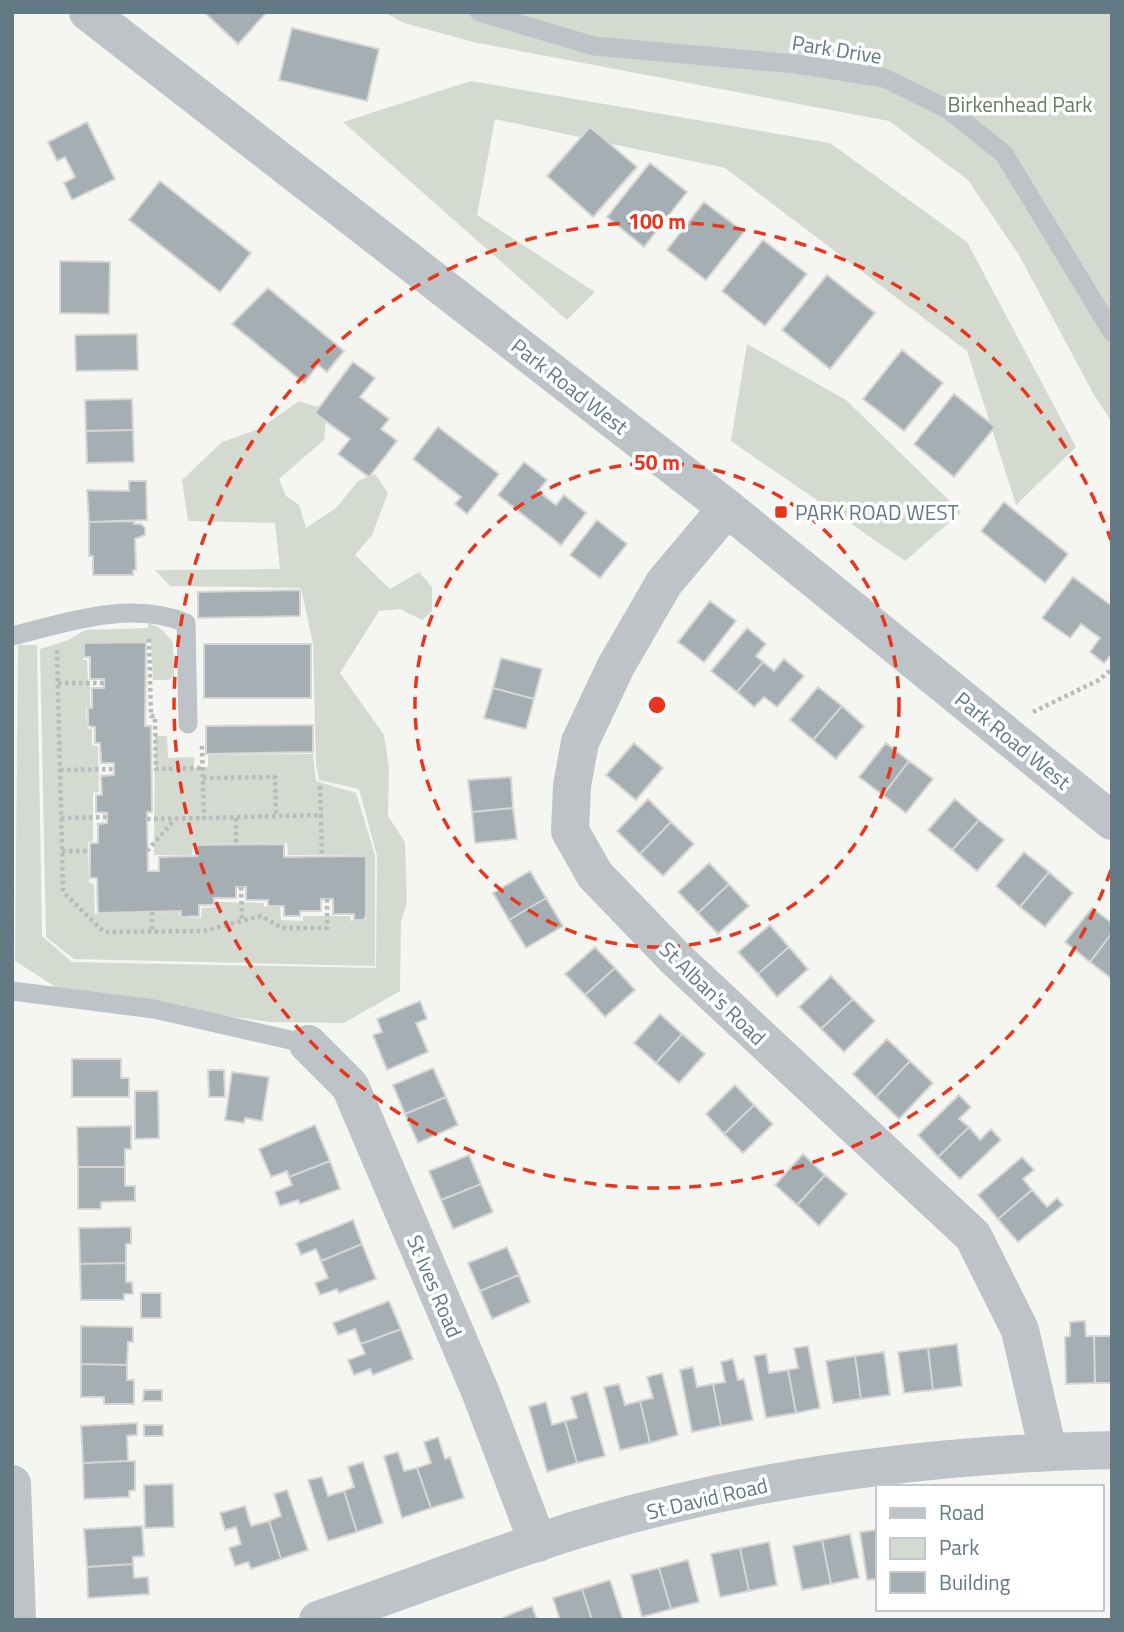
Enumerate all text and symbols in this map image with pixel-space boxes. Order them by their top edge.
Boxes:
street label: Park Drive [790,26,884,72]
park label: Birkenhead Park [948,88,1092,120]
text: 100 m [628,205,686,237]
street label: Park Road West [505,330,636,442]
text: 50 m [634,446,680,478]
place label: PARK ROAD WEST [795,496,959,528]
marker: PARK ROAD WEST [773,504,789,520]
street label: Park Road West [948,683,1078,797]
centre of rings [645,693,669,717]
street label: St Alban's Road [653,934,773,1052]
street label: St Ives Road [399,1230,471,1342]
street label: St David Road [643,1469,771,1527]
legend [876,1485,1103,1611]
text: Road [939,1496,984,1528]
text: Park [939,1531,979,1563]
text: Building [939,1566,1011,1598]

